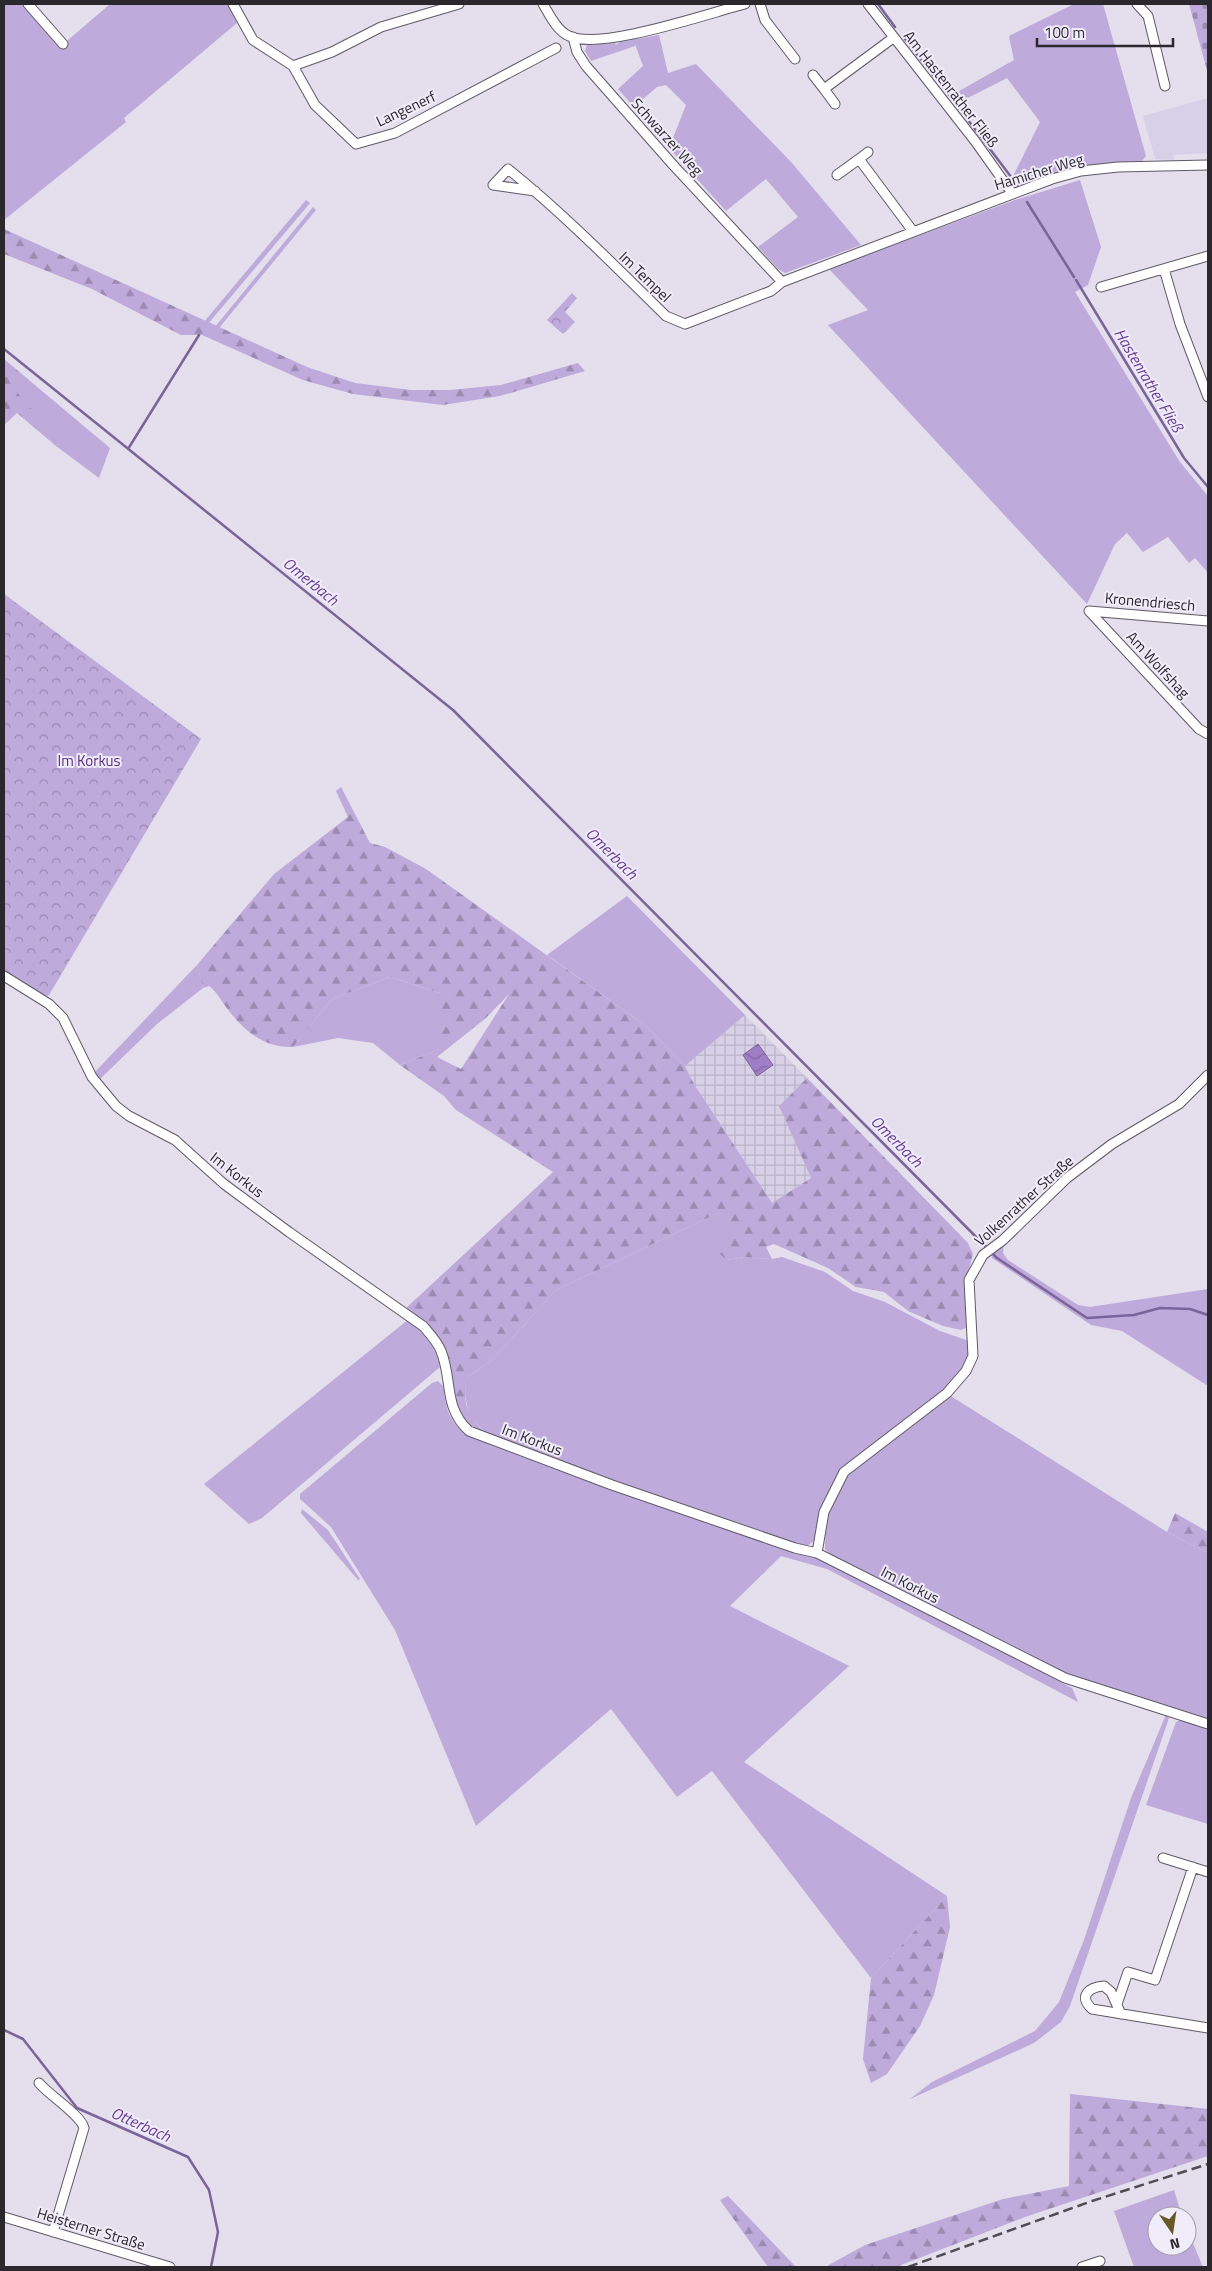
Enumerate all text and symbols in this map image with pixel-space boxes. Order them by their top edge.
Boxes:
scale bar [1037,15,1173,47]
text: 100 m [1044,21,1085,44]
street label: Am Hastenrather Fließ [898,25,1005,152]
street label: Langenerf [372,85,440,132]
street label: Schwarzer Weg [626,93,709,181]
street label: Hamicher Weg [991,147,1087,196]
street label: Im Tempel [614,246,677,308]
water label: Hastenrather Fließ [1108,323,1190,438]
water label: Omerbach [278,551,345,612]
street label: Kronendriesch [1104,586,1196,617]
street label: Am Wolfshag [1121,626,1196,704]
park label: Im Korkus [57,749,121,772]
water label: Omerbach [580,821,644,885]
water label: Omerbach [865,1109,929,1173]
street label: Im Korkus [205,1146,269,1203]
street label: Volkenrather Straße [969,1150,1078,1251]
street label: Im Korkus [499,1417,566,1462]
street label: Im Korkus [877,1560,944,1609]
water label: Otterbach [107,2100,176,2148]
street label: Heisterner Straße [34,2201,148,2256]
north arrow [1147,2206,1197,2256]
text: N [1168,2233,1182,2255]

